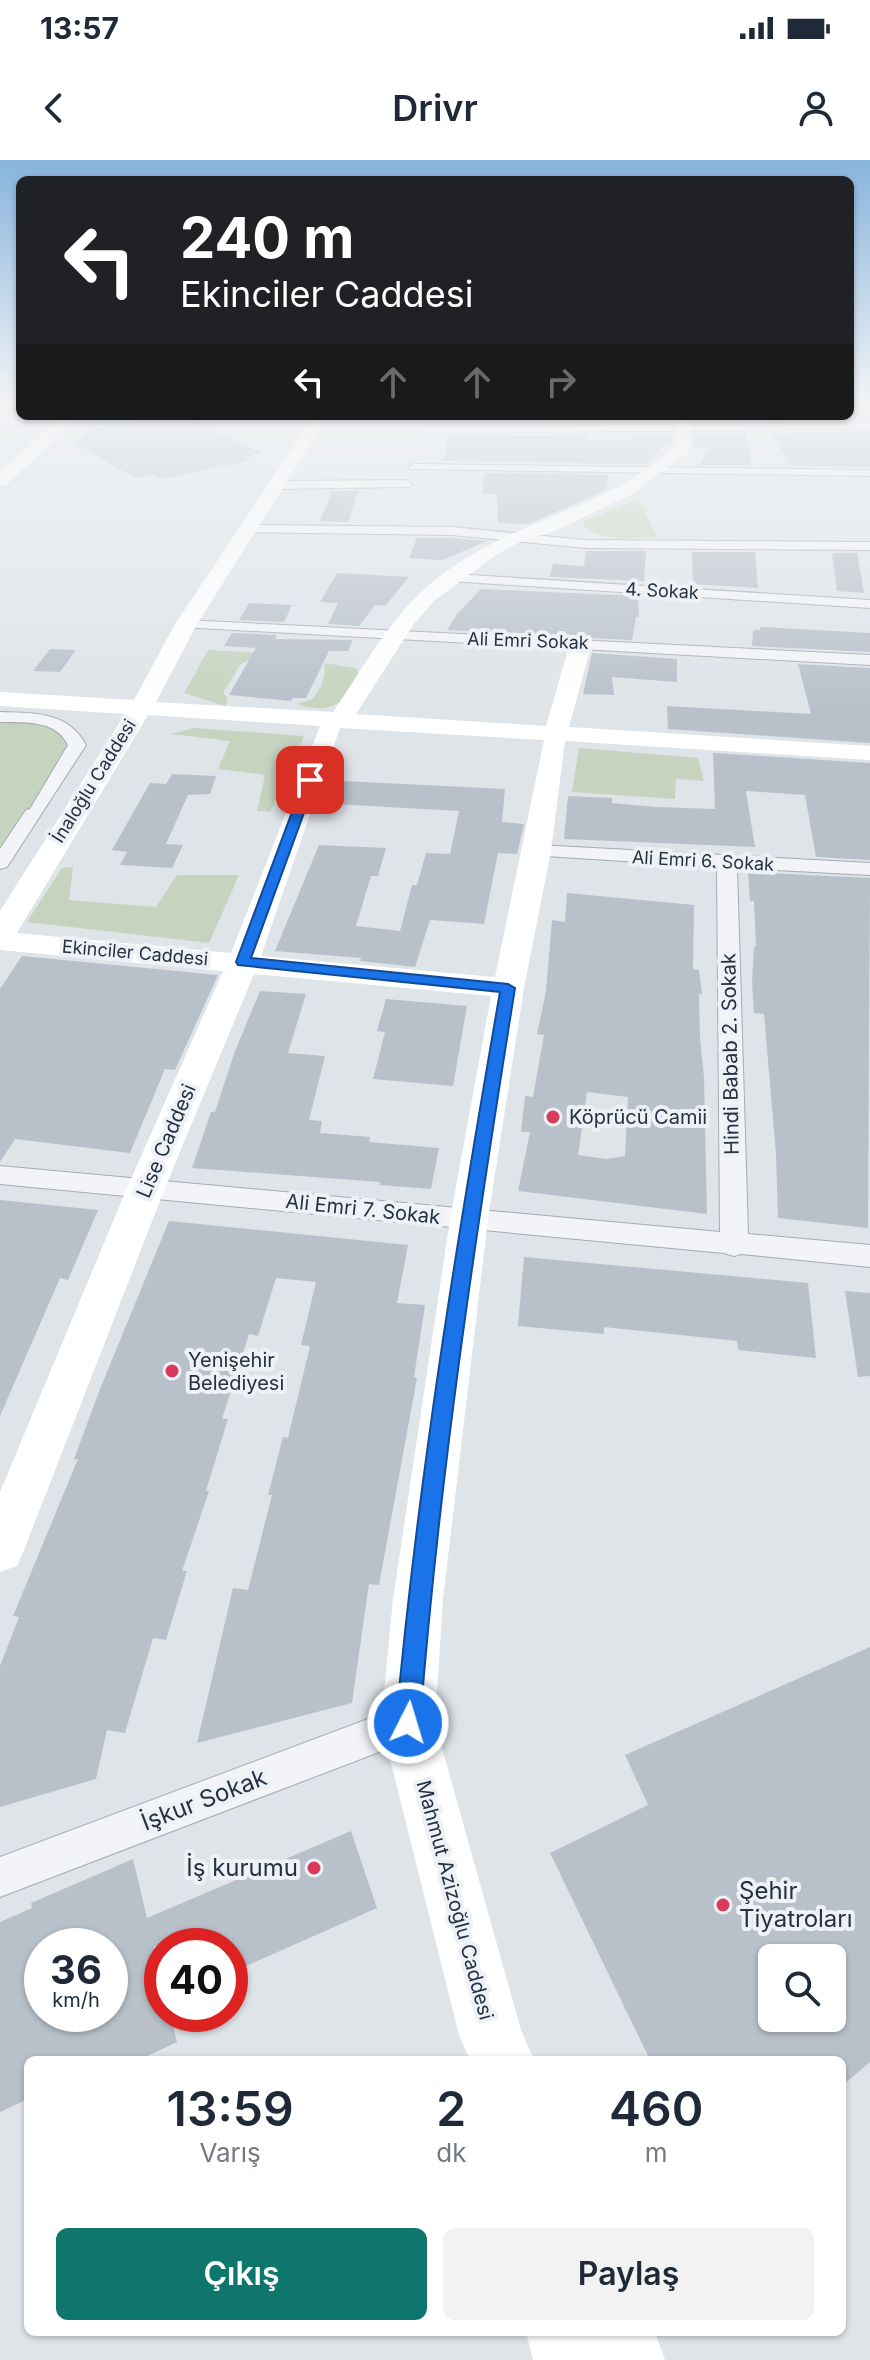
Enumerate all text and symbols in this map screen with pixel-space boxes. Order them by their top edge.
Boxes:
text: 13:57 [40,10,119,46]
icon: back [32,86,76,130]
text: Drivr [392,86,478,130]
icon: person [794,86,838,130]
text: 240 m [180,204,354,272]
icon: left [48,208,152,312]
text: Ekinciler Caddesi [180,272,473,316]
icon: left [287,360,331,404]
icon: ahead [371,360,415,404]
icon: ahead [455,360,499,404]
icon: right [539,360,583,404]
street label: 4. Sokak [625,578,699,603]
street label: Ali Emri Sokak [467,628,589,653]
street label: İnaloğlu Caddesi [46,715,140,846]
pin [276,746,344,814]
icon: arrive [288,758,332,802]
street label: Ali Emri 6. Sokak [631,846,775,875]
street label: Ekinciler Caddesi [61,936,209,969]
street label: Hindi Babab 2. Sokak [716,953,744,1155]
street label: Lise Caddesi [131,1080,201,1202]
place label: Köprücü Camii [569,1105,707,1129]
marker: Köprücü Camii [544,1108,562,1126]
street label: Ali Emri 7. Sokak [285,1189,441,1229]
place label: Yenişehir Belediyesi [188,1348,284,1395]
marker: Yenişehir Belediyesi [163,1362,181,1380]
position arrow [366,1681,450,1765]
street label: İşkur Sokak [137,1762,271,1837]
street label: Mahmut Azizoğlu Caddesi [411,1778,499,2022]
place label: İş kurumu [186,1853,298,1882]
marker: İş kurumu [305,1859,323,1877]
place label: Şehir Tiyatroları [739,1876,853,1933]
marker: Şehir Tiyatroları [714,1896,732,1914]
speed limit sign: 40 [144,1928,248,2032]
map controls [758,1944,846,2032]
button: search [758,1944,846,2032]
text: 36 [50,1945,102,1994]
text: km/h [52,1988,100,2012]
text: 13:59 [167,2079,294,2138]
text: 2 [436,2079,466,2138]
text: 460 [609,2079,703,2138]
text: Varış [199,2137,261,2168]
text: dk [436,2137,466,2168]
text: m [645,2137,668,2168]
button: Çıkış [56,2228,427,2320]
button: Paylaş [443,2228,814,2320]

